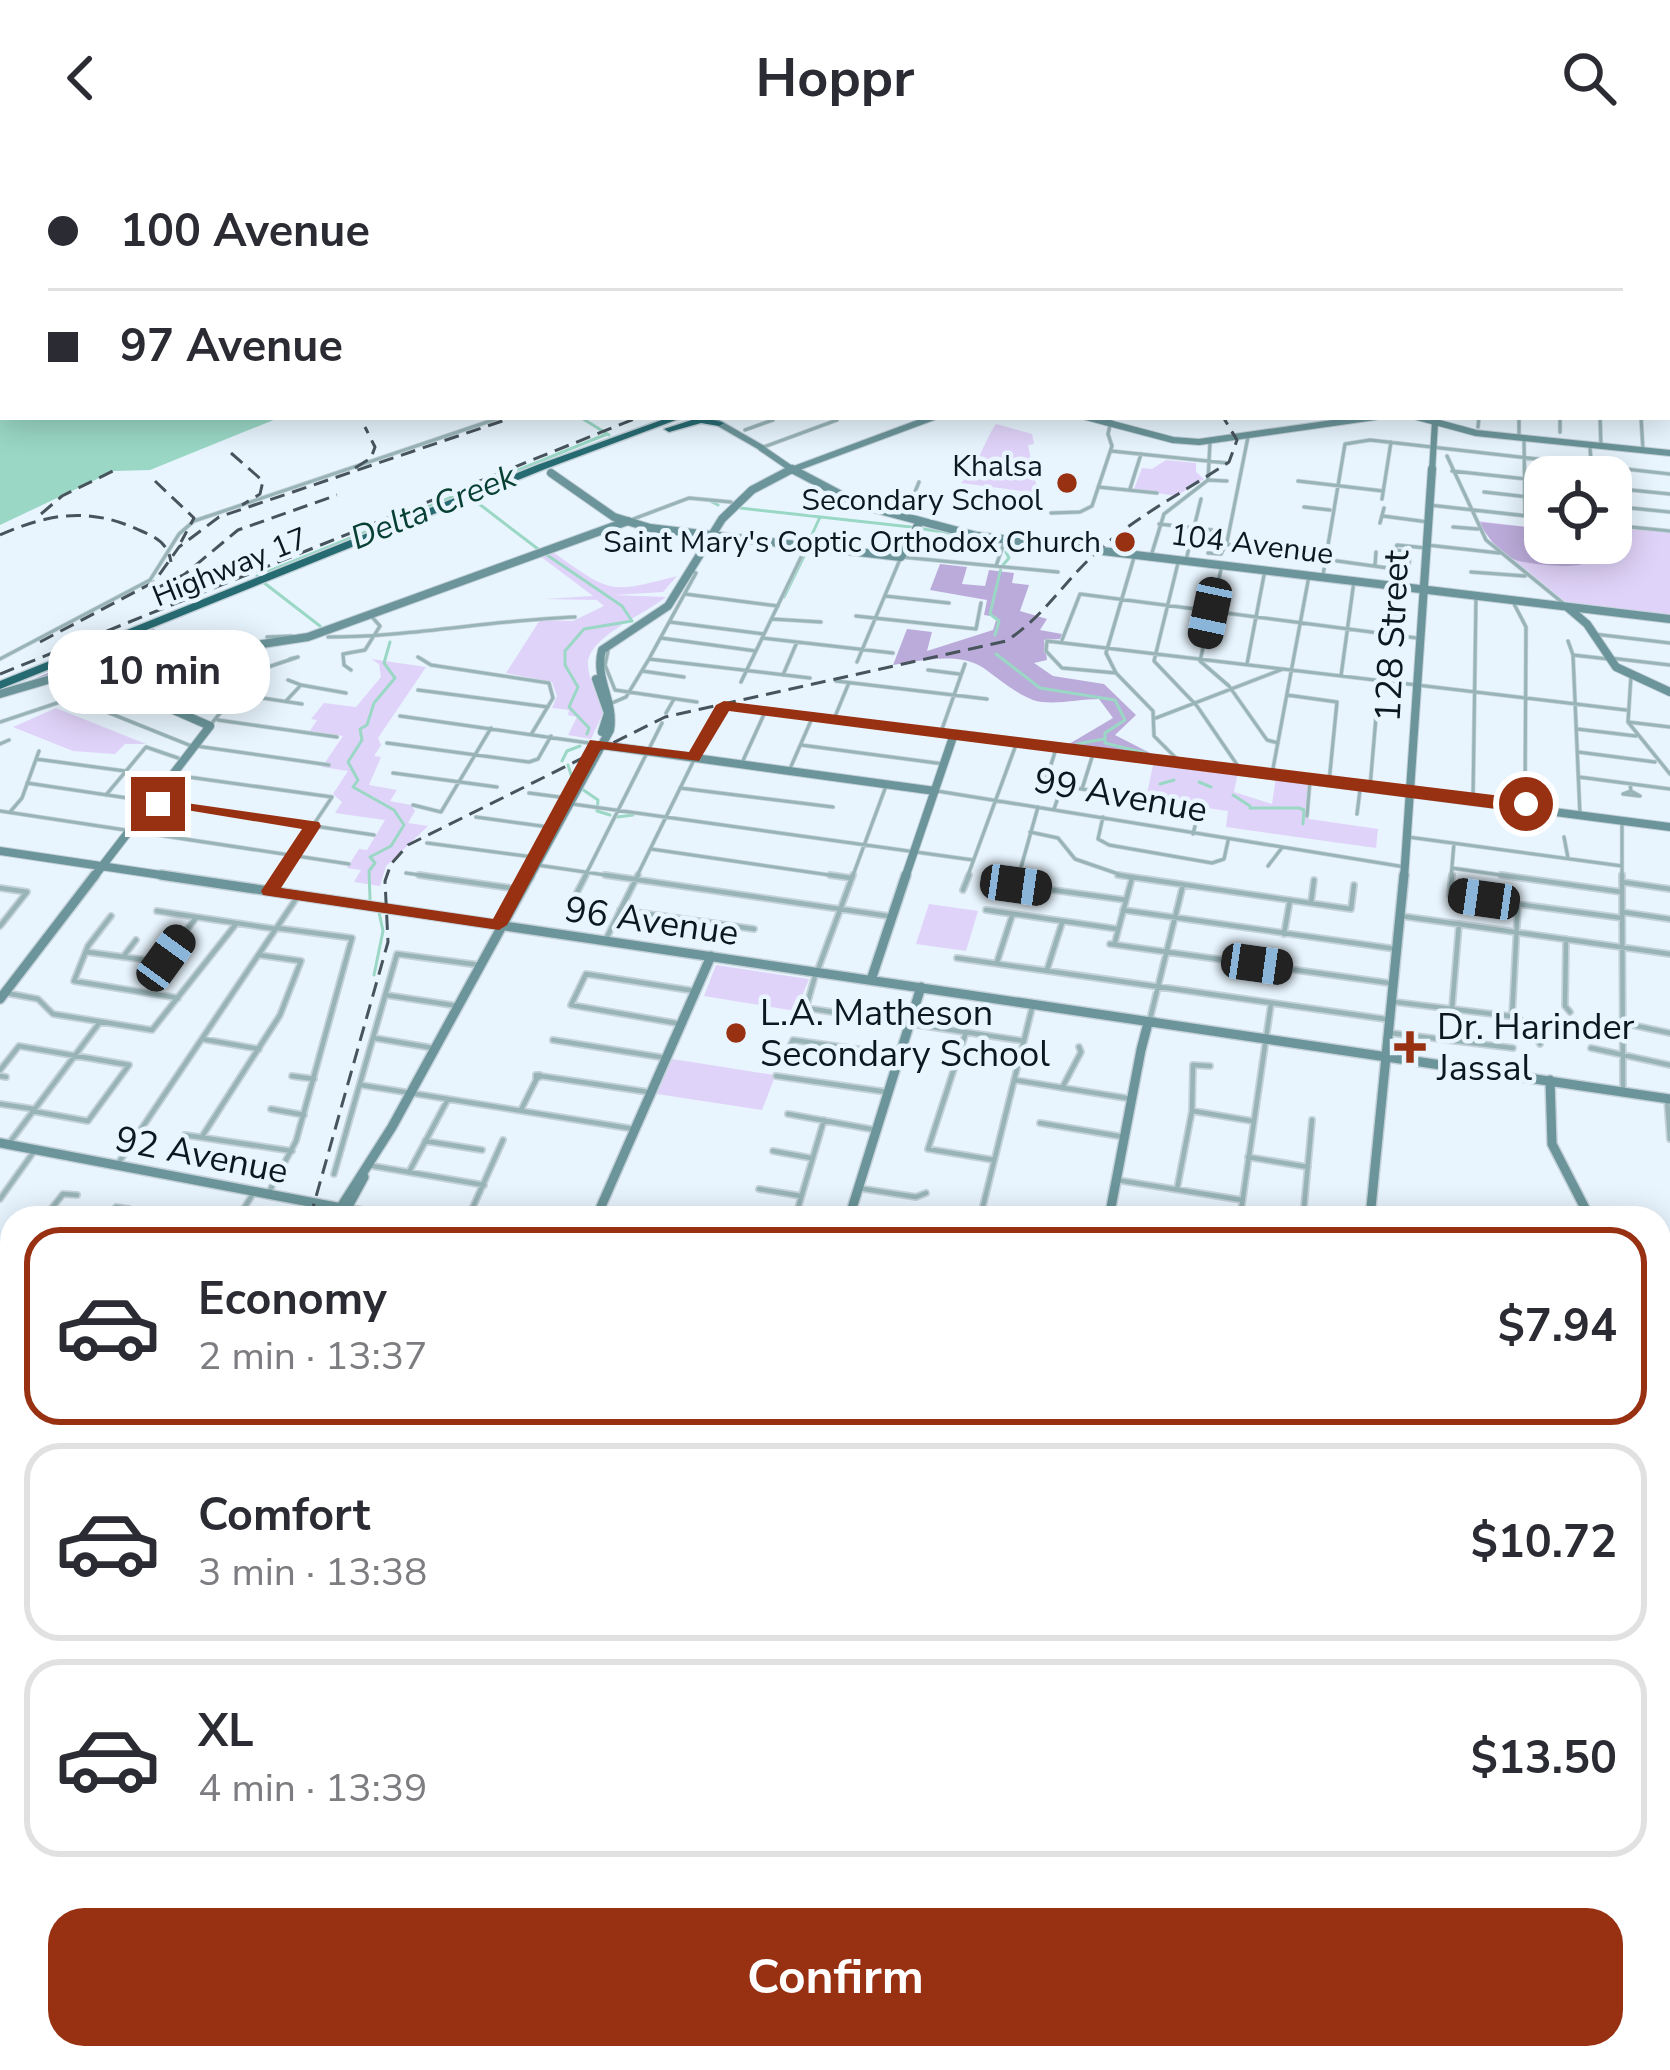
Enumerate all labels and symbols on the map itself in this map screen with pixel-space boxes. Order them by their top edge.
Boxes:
place label: Khalsa Secondary School [802,446,1043,521]
water label: Delta Creek [344,453,524,561]
marker: Khalsa Secondary School [1054,470,1080,496]
street label: 104 Avenue [1168,514,1336,575]
street label: Highway 17 [146,518,314,617]
place label: Saint Mary's Coptic Orthodox Church [603,522,1101,563]
marker: Saint Mary's Coptic Orthodox Church [1112,529,1138,555]
street label: 128 Street [1364,548,1421,723]
car [1185,574,1235,652]
callout: 10 min [47,630,269,714]
street label: 99 Avenue [1030,756,1211,835]
route end [131,777,185,831]
route start [1499,777,1553,831]
car [978,862,1054,908]
car [1446,876,1522,922]
street label: 96 Avenue [562,885,742,958]
car [130,918,202,998]
car [1219,941,1295,987]
place label: L.A. Matheson Secondary School [760,989,1050,1079]
place label: Dr. Harinder Jassal [1436,1003,1635,1093]
marker: L.A. Matheson Secondary School [723,1020,749,1046]
marker: Dr. Harinder Jassal [1394,1031,1426,1063]
street label: 92 Avenue [111,1115,292,1196]

